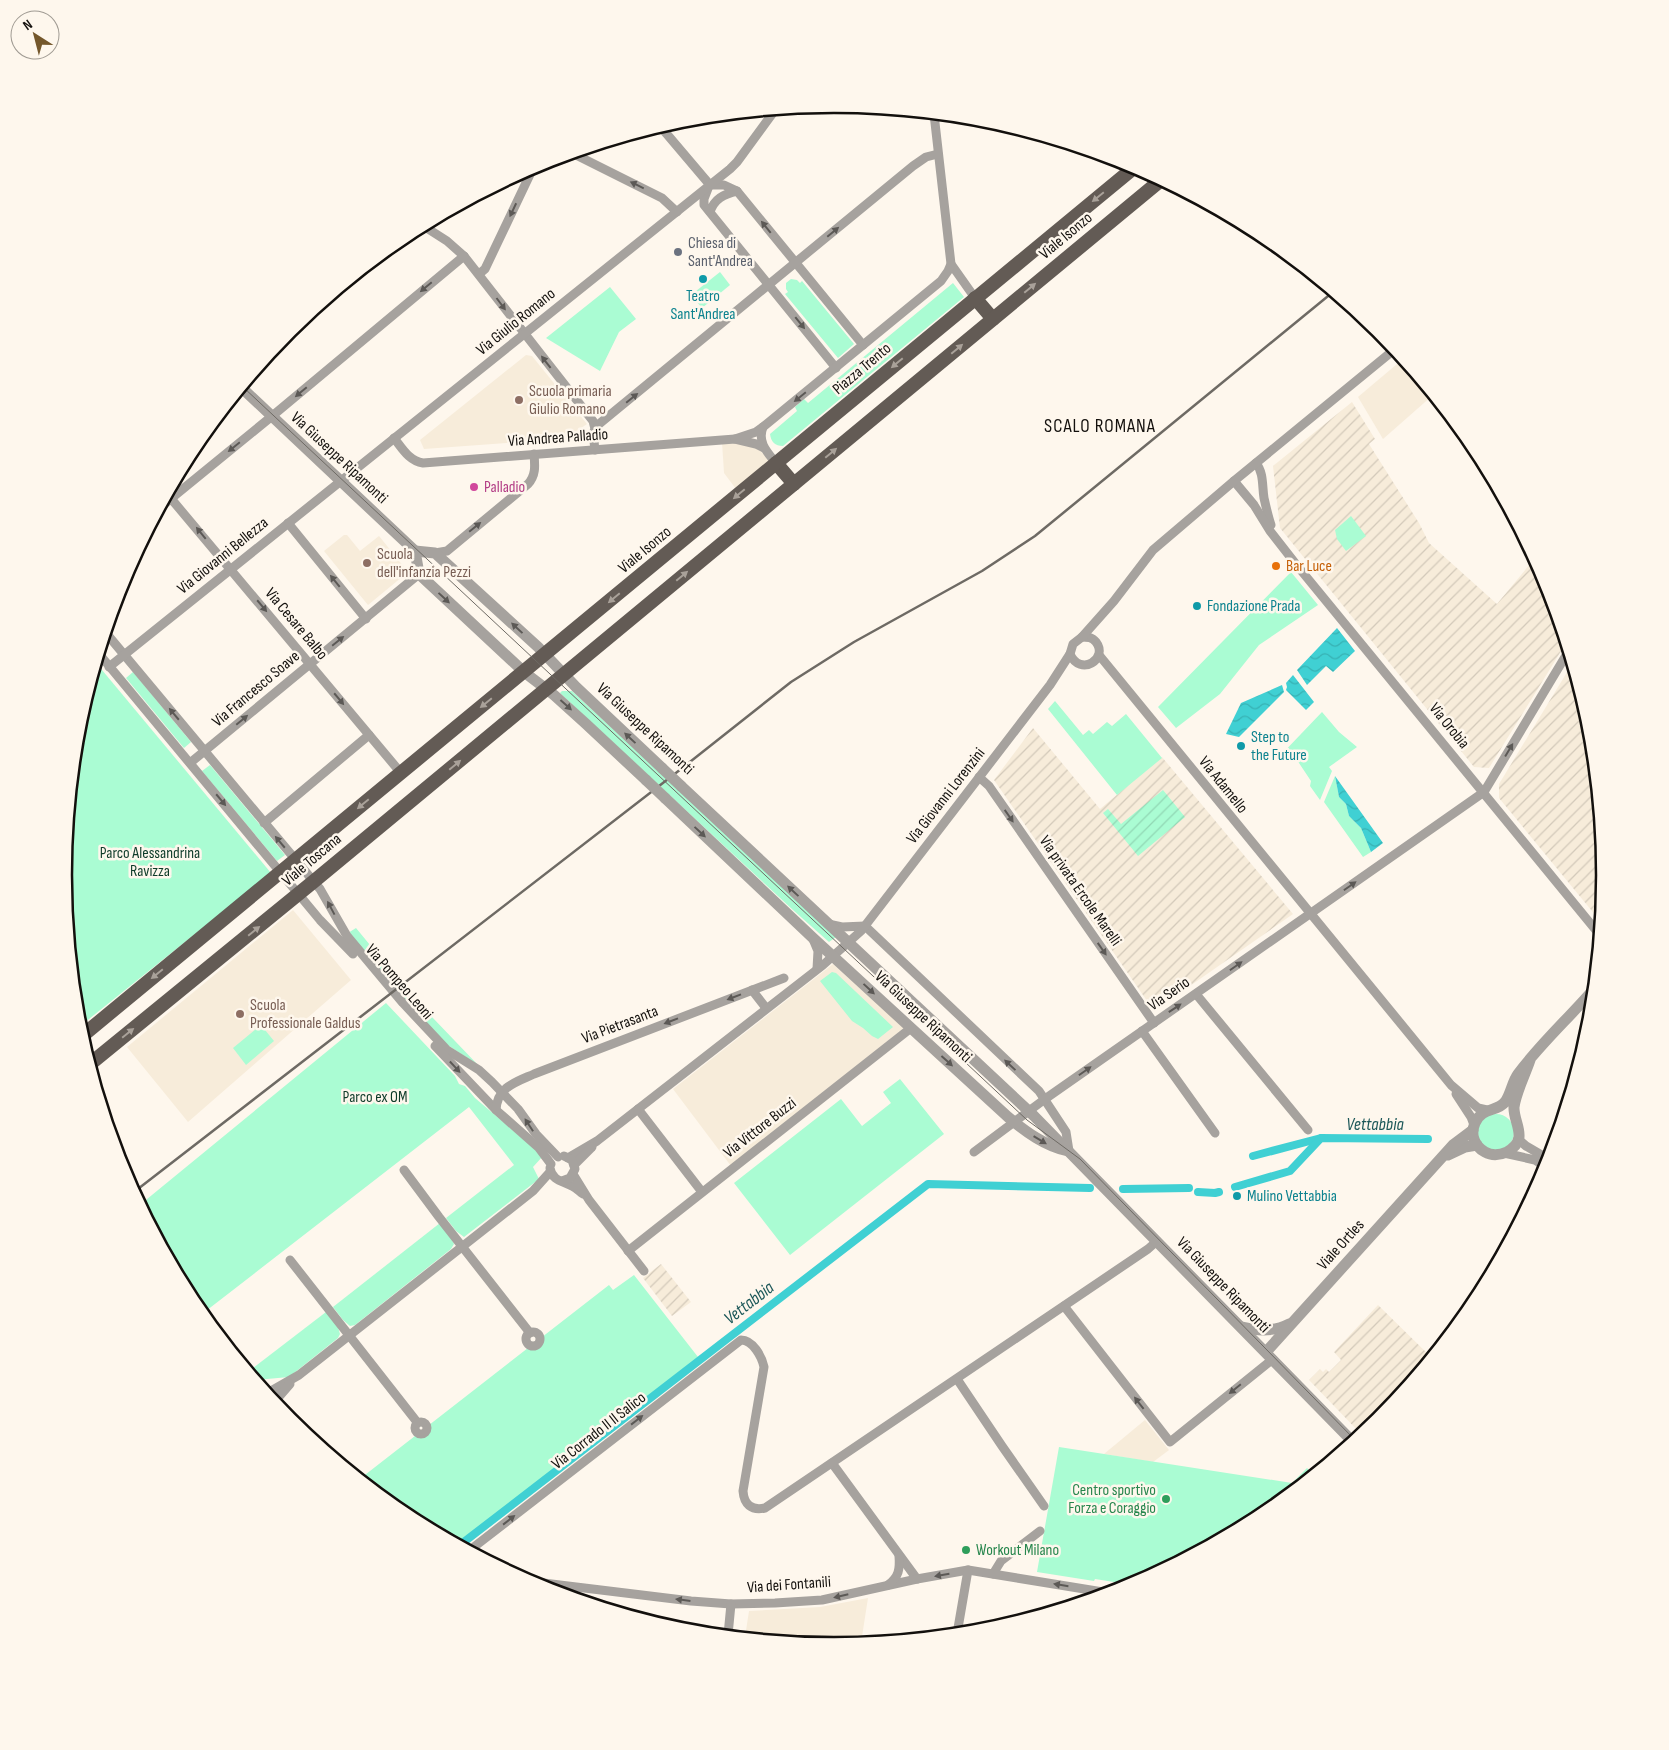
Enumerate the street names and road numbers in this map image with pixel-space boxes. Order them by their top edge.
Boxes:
street label: Viale Isonzo [1036,208,1096,264]
street label: Via Giulio Romano [473,284,559,360]
street label: Piazza Trento [829,339,895,399]
street label: Via Giuseppe Ripamonti [287,408,392,508]
street label: Via Andrea Palladio [507,425,609,451]
street label: Via Giovanni Bellezza [174,514,272,598]
street label: Viale Isonzo [615,522,675,578]
street label: Via Cesare Balbo [261,584,331,664]
street label: Via Francesco Soave [208,647,304,731]
street label: Via Giuseppe Ripamonti [593,679,698,779]
street label: Via Orobia [1425,699,1473,753]
street label: Via Giovanni Lorenzini [903,744,989,848]
street label: Via Adamello [1194,753,1252,817]
street label: Viale Toscana [279,830,345,890]
street label: Via privata Ercole Marelli [1035,832,1125,950]
street label: Via Pompeo Leoni [361,941,437,1023]
street label: Via Giuseppe Ripamonti [871,967,976,1067]
street label: Via Serio [1145,973,1193,1015]
street label: Via Pietrasanta [579,1002,661,1048]
street label: Via Vittore Buzzi [720,1094,800,1162]
street label: Viale Ortles [1314,1216,1369,1274]
street label: Via Giuseppe Ripamonti [1172,1233,1274,1337]
street label: Via Corrado II Il Salico [548,1388,650,1474]
street label: Via dei Fontanili [746,1573,832,1597]

